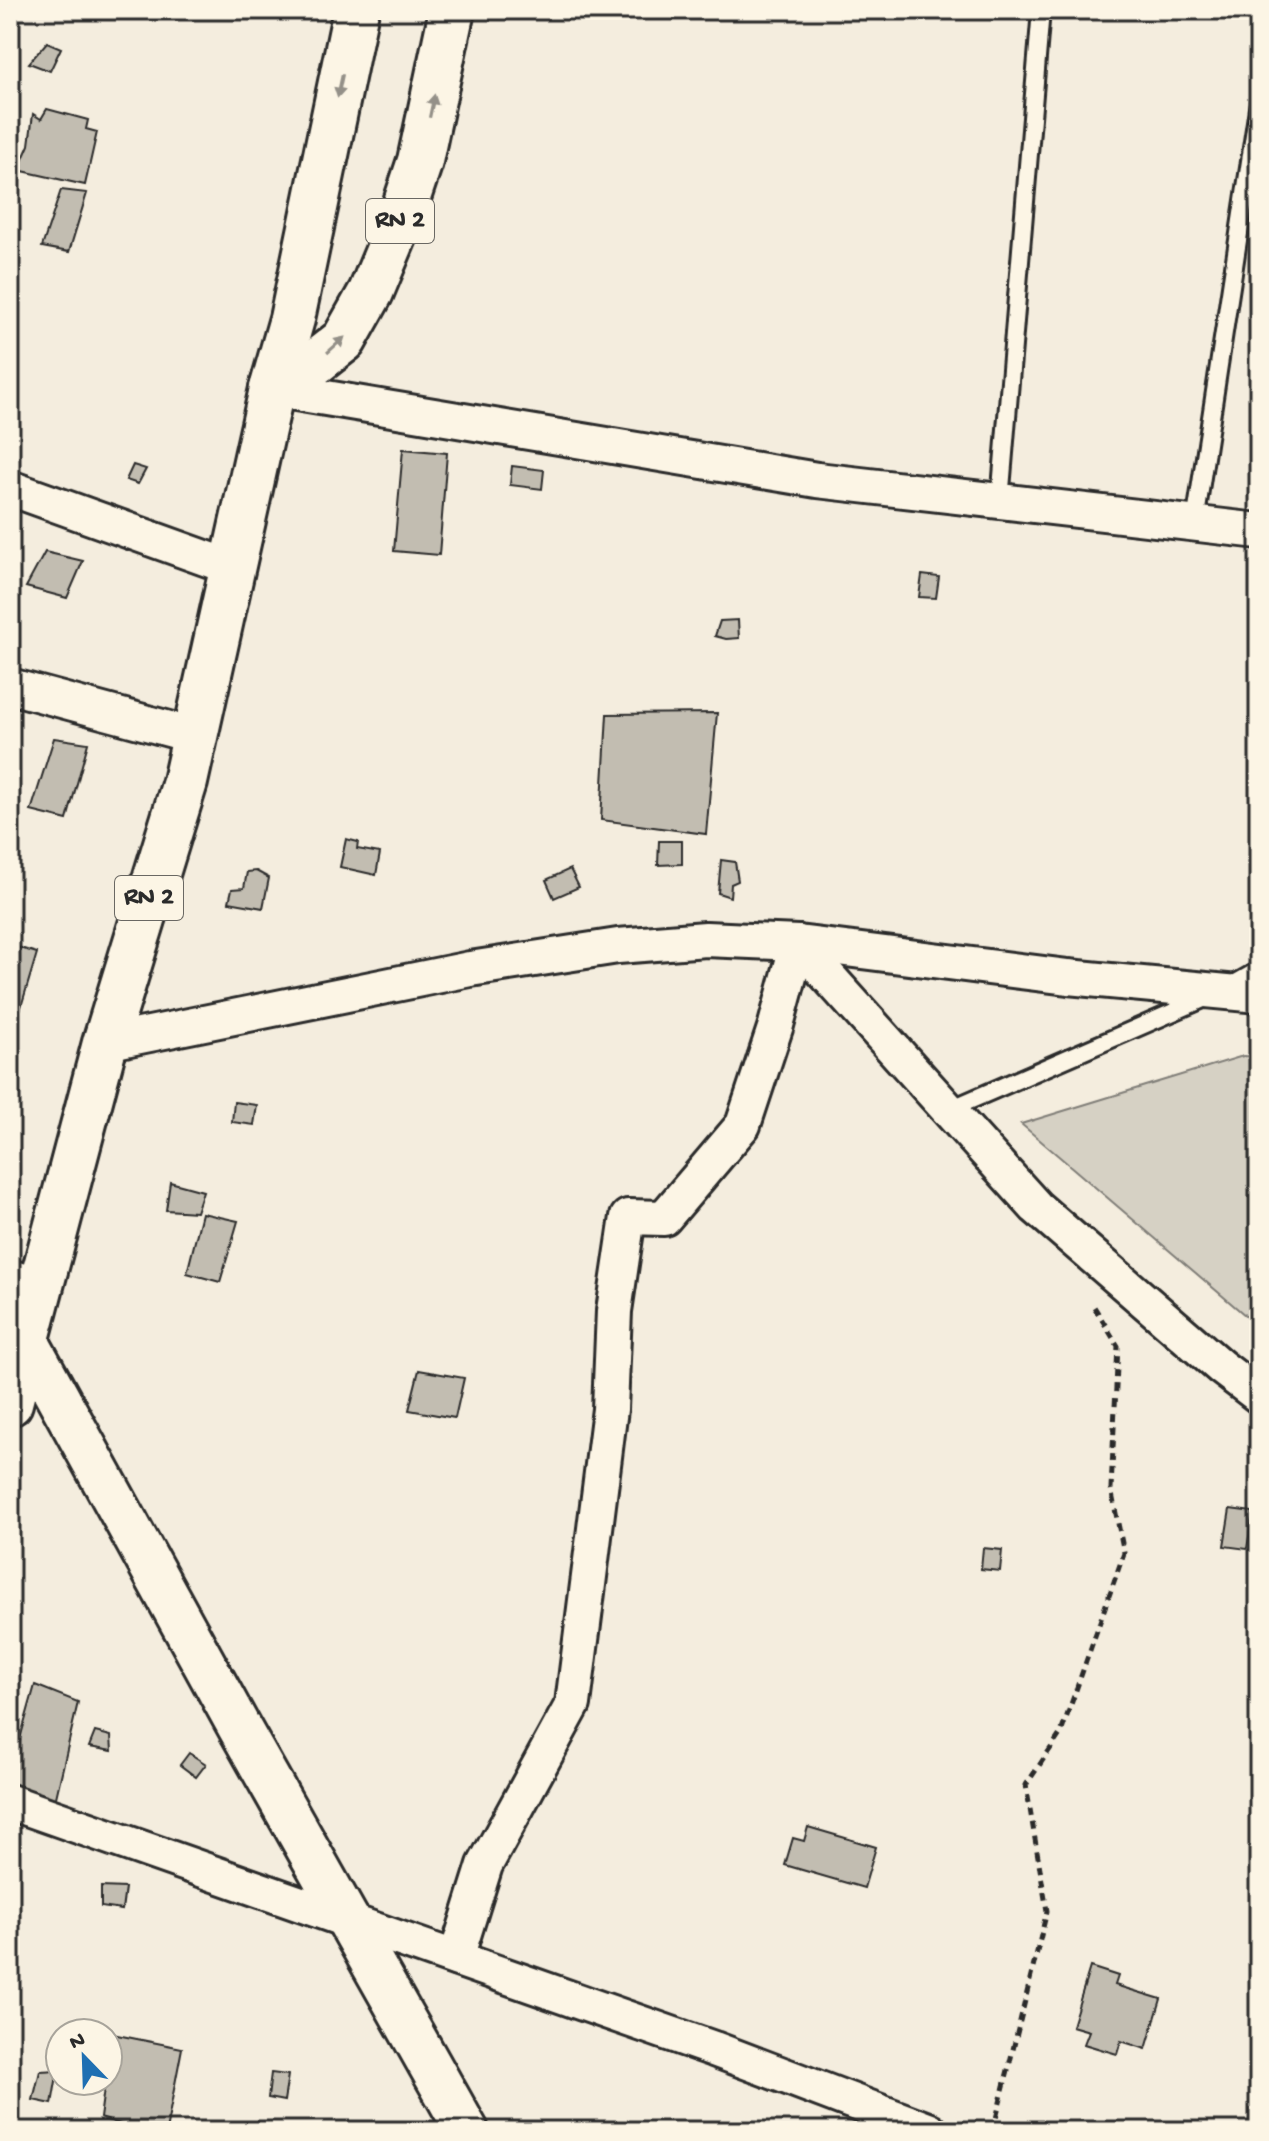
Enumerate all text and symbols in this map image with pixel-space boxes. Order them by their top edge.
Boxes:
one-way arrow [333,74,345,99]
one-way arrow [426,94,439,119]
road number: RN 2 [366,199,434,243]
one-way arrow [326,336,346,354]
road number: RN 2 [115,876,183,920]
north arrow [44,2017,124,2097]
text: N [66,2027,89,2057]

